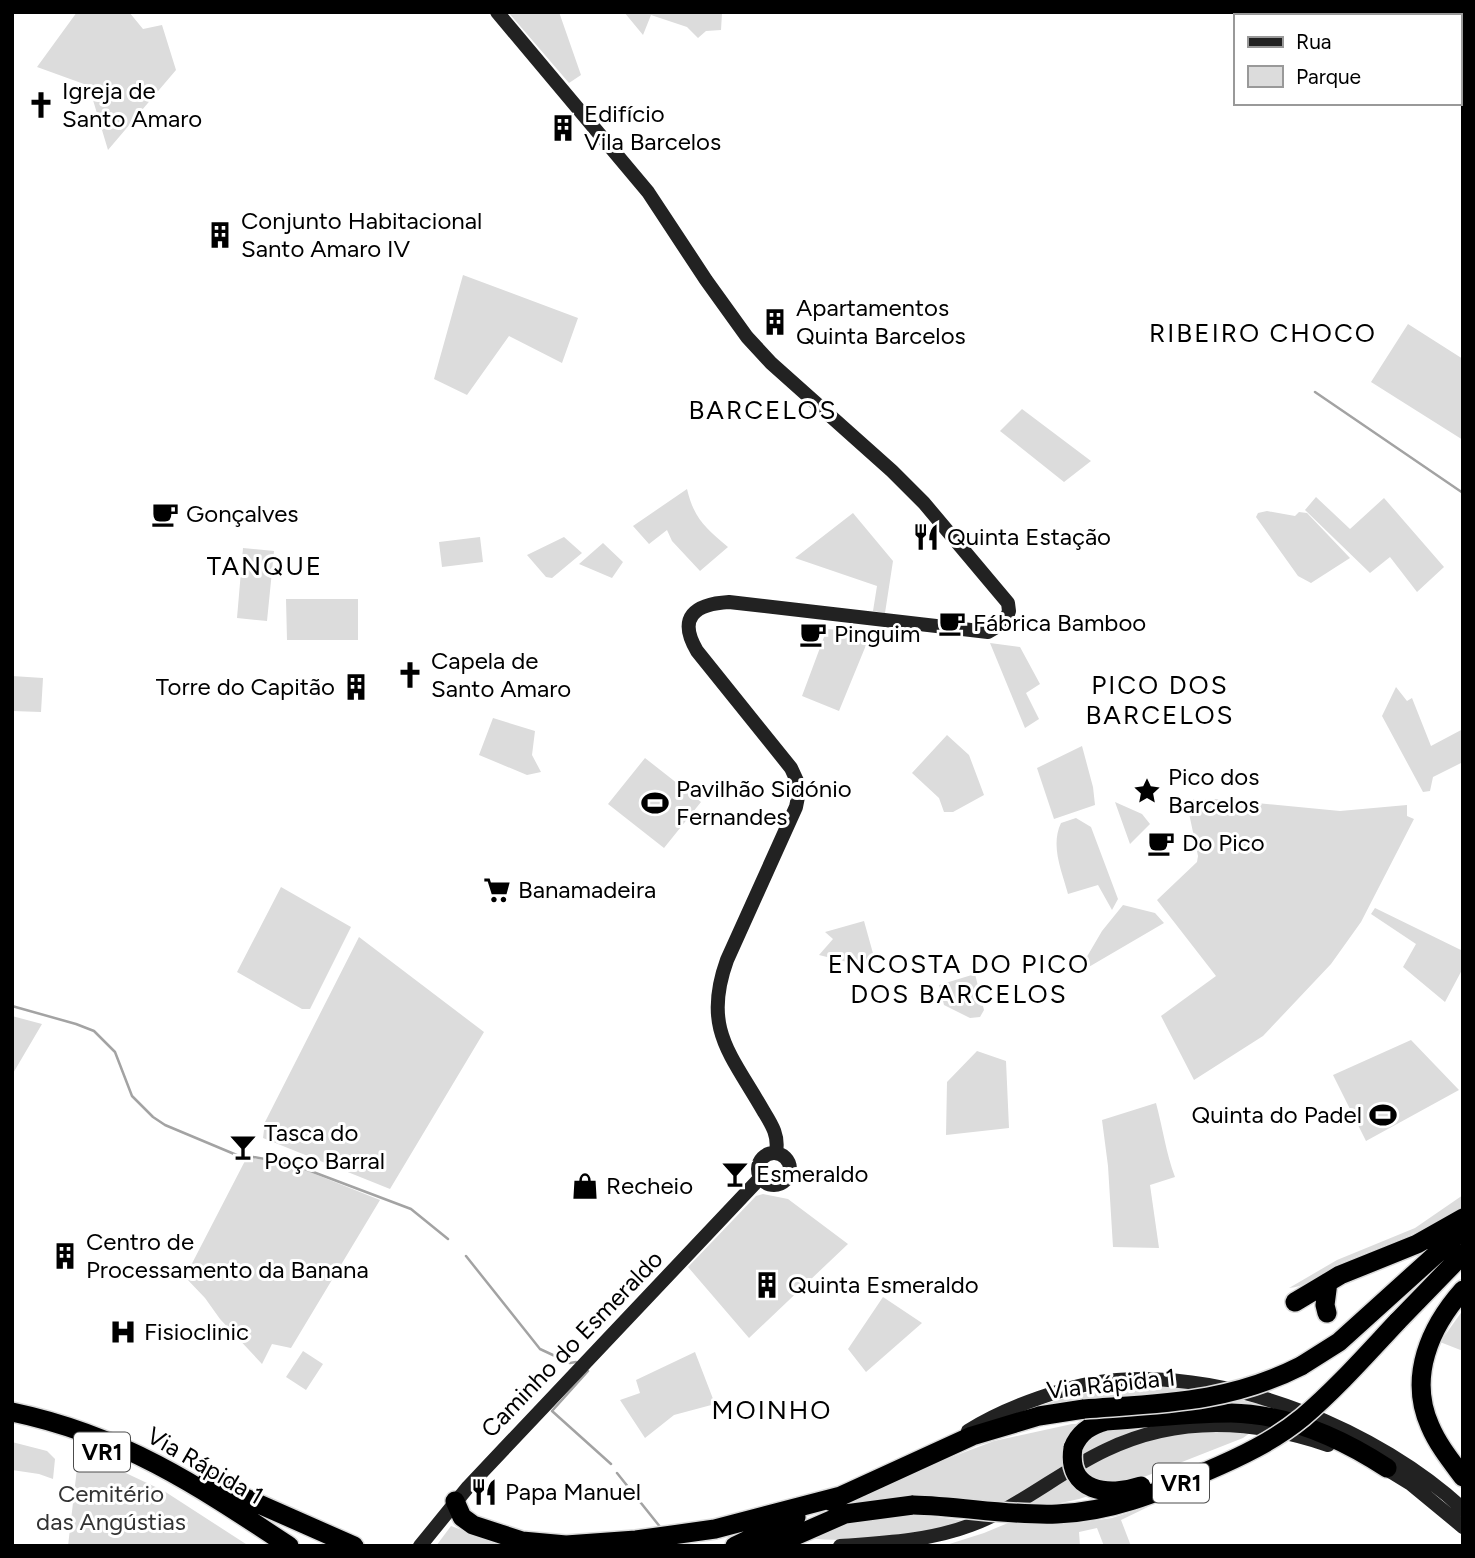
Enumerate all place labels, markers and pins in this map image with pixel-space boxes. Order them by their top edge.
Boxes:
place label: Igreja de Santo Amaro [62,76,202,133]
church icon: Igreja de Santo Amaro [26,90,56,120]
place label: Edifício Vila Barcelos [584,99,721,156]
building icon: Edifício Vila Barcelos [548,113,578,143]
place label: Conjunto Habitacional Santo Amaro IV [241,206,482,263]
building icon: Conjunto Habitacional Santo Amaro IV [205,220,235,250]
place label: Apartamentos Quinta Barcelos [796,293,966,350]
building icon: Apartamentos Quinta Barcelos [760,307,790,337]
cafe icon: Gonçalves [150,499,180,529]
place label: Gonçalves [186,499,299,528]
restaurant icon: Quinta Estação [911,522,941,552]
place label: Quinta Estação [947,522,1111,551]
cafe icon: Fábrica Bamboo [937,608,967,638]
place label: Fábrica Bamboo [973,608,1146,637]
cafe icon: Pinguim [798,619,828,649]
place label: Pinguim [834,619,920,648]
place label: Capela de Santo Amaro [431,646,571,703]
church icon: Capela de Santo Amaro [395,660,425,690]
place label: Torre do Capitão [156,672,335,701]
building icon: Torre do Capitão [341,672,371,702]
place label: Pico dos Barcelos [1168,762,1260,819]
place label: Pavilhão Sidónio Fernandes [676,774,852,831]
place icon: Pico dos Barcelos [1132,776,1162,806]
sports icon: Pavilhão Sidónio Fernandes [640,788,670,818]
cafe icon: Do Pico [1146,828,1176,858]
place label: Do Pico [1182,828,1265,857]
supermarket icon: Banamadeira [482,875,512,905]
place label: Banamadeira [518,875,656,904]
place label: Quinta do Padel [1191,1100,1362,1129]
sports icon: Quinta do Padel [1368,1100,1398,1130]
place label: Tasca do Poço Barral [264,1118,385,1175]
bar icon: Tasca do Poço Barral [228,1132,258,1162]
bar icon: Esmeraldo [720,1159,750,1189]
place label: Esmeraldo [756,1159,869,1188]
shop icon: Recheio [570,1171,600,1201]
place label: Recheio [606,1171,693,1200]
place label: Centro de Processamento da Banana [86,1227,369,1284]
building icon: Centro de Processamento da Banana [50,1241,80,1271]
building icon: Quinta Esmeraldo [752,1270,782,1300]
place label: Quinta Esmeraldo [788,1270,979,1299]
hospital icon: Fisioclinic [108,1317,138,1347]
place label: Fisioclinic [144,1317,249,1346]
restaurant icon: Papa Manuel [469,1477,499,1507]
place label: Papa Manuel [505,1477,641,1506]

